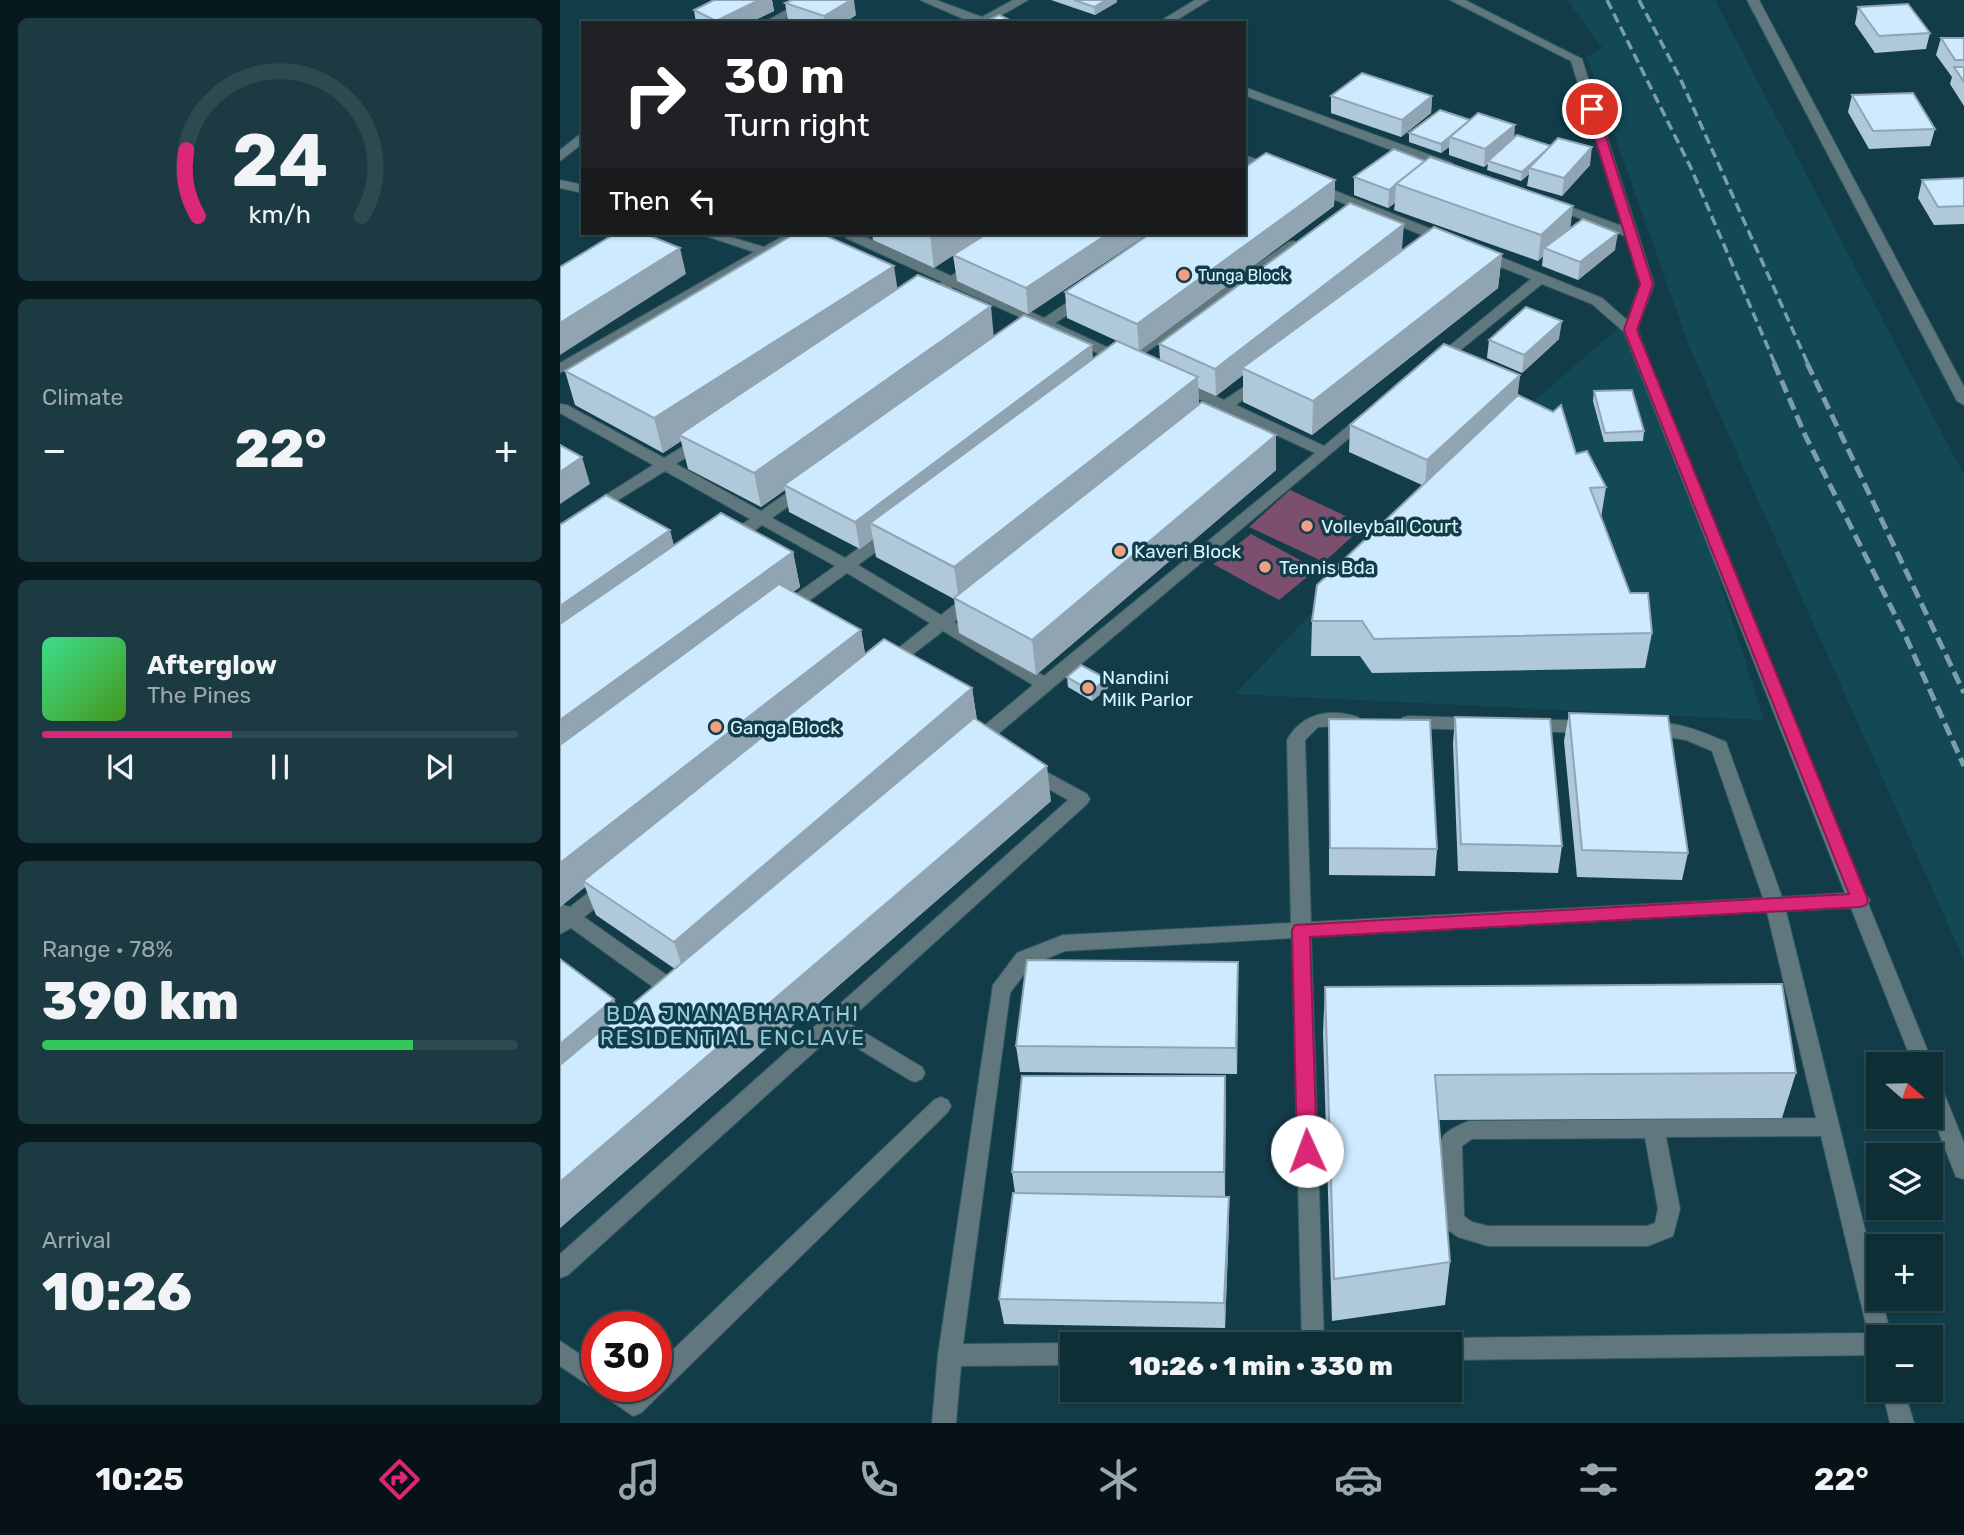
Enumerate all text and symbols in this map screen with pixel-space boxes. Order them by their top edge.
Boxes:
text: 30 m [724,47,845,105]
icon: right [609,49,700,140]
pin [1562,79,1622,139]
icon: arrive [1573,90,1611,128]
text: Turn right [724,106,869,144]
text: 24 [232,118,328,204]
icon: left [684,182,722,220]
text: Then [609,186,670,217]
text: km/h [249,199,311,228]
place label: Tunga Block [1198,266,1289,285]
marker: Tunga Block [1176,267,1192,283]
text: Climate [42,383,123,411]
text: 22° [234,418,327,480]
text: − [42,427,67,473]
text: + [494,427,518,473]
place label: Volleyball Court [1321,515,1459,538]
marker: Volleyball Court [1299,518,1315,534]
place label: Kaveri Block [1134,540,1242,563]
marker: Kaveri Block [1112,543,1128,559]
place label: Tennis Bda [1279,556,1375,579]
marker: Tennis Bda [1257,559,1273,575]
text: Afterglow [147,650,277,681]
place label: Nandini Milk Parlor [1102,666,1194,711]
marker: Nandini Milk Parlor [1080,680,1096,696]
text: The Pines [147,681,251,709]
place label: Ganga Block [730,716,840,739]
marker: Ganga Block [708,719,724,735]
icon: previous [102,748,140,786]
icon: pause [261,748,299,786]
icon: next [420,748,458,786]
text: Range · 78% [42,935,173,963]
text: 390 km [42,970,239,1032]
district label: BDA JNANABHARATHI RESIDENTIAL ENCLAVE [600,1001,866,1050]
north arrow [1866,1052,1942,1129]
map controls [1866,1052,1943,1402]
position arrow [1270,1114,1344,1188]
button: layers [1866,1143,1943,1220]
text: Arrival [42,1226,111,1254]
button: + [1866,1234,1943,1311]
text: 10:26 [42,1261,192,1323]
speed limit sign: 30 [581,1311,672,1402]
button: − [1866,1325,1943,1402]
text: 10:26 · 1 min · 330 m [1129,1351,1393,1382]
icon: directions [375,1455,424,1504]
icon: music [615,1455,664,1504]
icon: phone [854,1455,903,1504]
icon: climate [1094,1455,1143,1504]
icon: car [1334,1455,1383,1504]
icon: filters [1574,1455,1623,1504]
text: 10:25 [95,1460,184,1498]
text: 22° [1814,1460,1869,1498]

